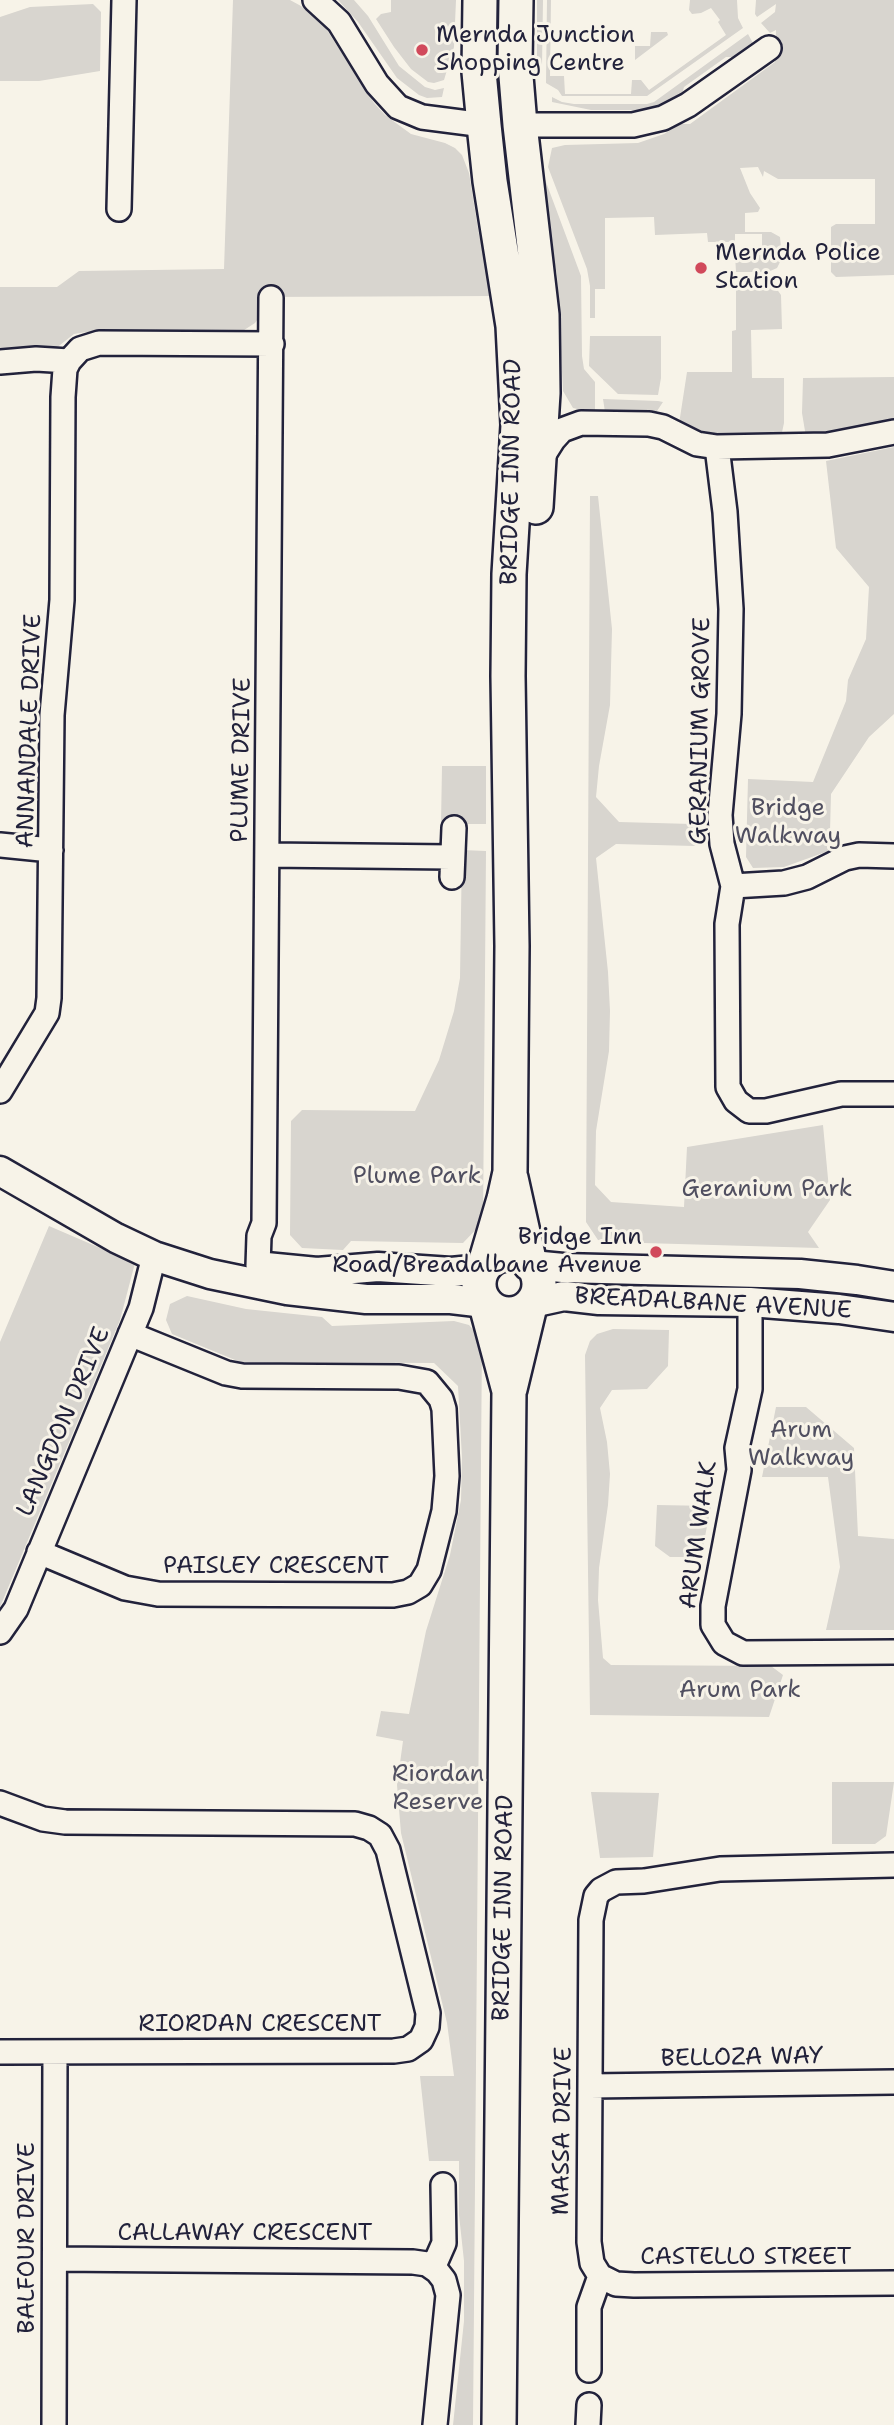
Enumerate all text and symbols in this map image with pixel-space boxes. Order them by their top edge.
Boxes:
place label: Mernda Junction Shopping Centre [436,22,635,78]
marker: Mernda Junction Shopping Centre [414,42,430,58]
place label: Mernda Police Station [715,240,881,296]
marker: Mernda Police Station [693,260,709,276]
street label: BRIDGE INN ROAD [496,359,528,585]
street label: ANNANDALE DRIVE [12,613,48,849]
street label: GERANIUM GROVE [685,617,717,845]
street label: PLUME DRIVE [226,677,258,843]
park label: Bridge Walkway [735,795,841,851]
park label: Plume Park [353,1163,481,1191]
park label: Geranium Park [681,1176,853,1204]
place label: Bridge Inn Road/Breadalbane Avenue [332,1224,642,1280]
marker: Bridge Inn Road/Breadalbane Avenue [648,1244,664,1260]
street label: BREADALBANE AVENUE [574,1282,852,1326]
street label: LANGDON DRIVE [11,1323,117,1521]
park label: Arum Walkway [748,1417,854,1473]
street label: ARUM WALK [674,1459,724,1611]
street label: PAISLEY CRESCENT [163,1553,389,1581]
park label: Arum Park [679,1677,801,1705]
park label: Riordan Reserve [392,1761,484,1817]
street label: BRIDGE INN ROAD [488,1795,520,2021]
street label: RIORDAN CRESCENT [138,2011,382,2039]
street label: BELLOZA WAY [660,2042,824,2074]
street label: MASSA DRIVE [547,2046,579,2216]
street label: BALFOUR DRIVE [14,2142,42,2334]
street label: CALLAWAY CRESCENT [117,2220,373,2248]
street label: CASTELLO STREET [640,2244,852,2272]

